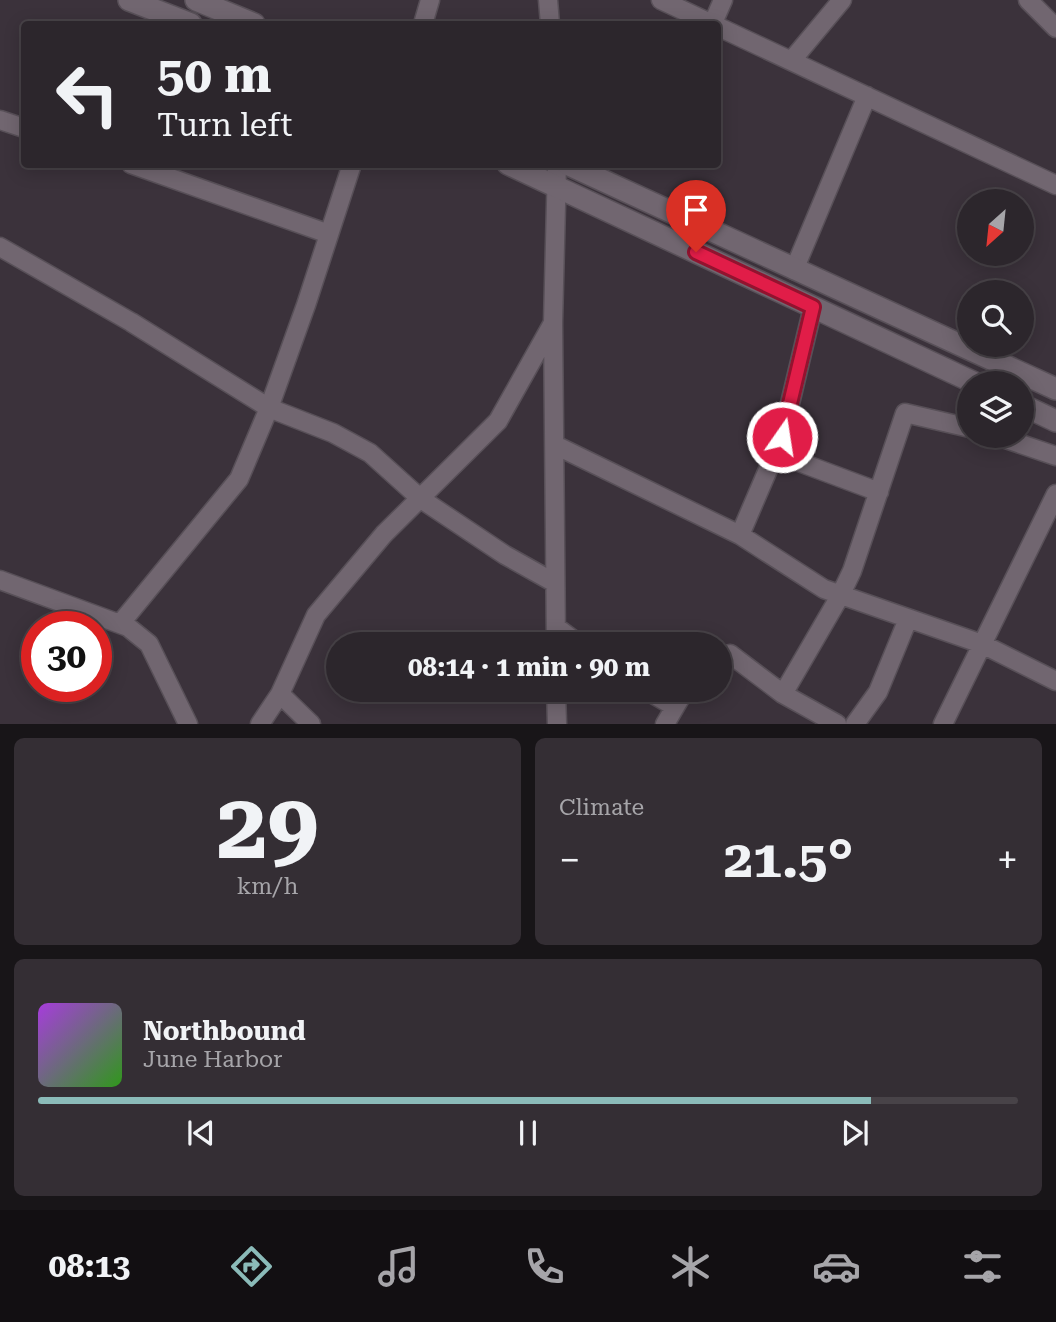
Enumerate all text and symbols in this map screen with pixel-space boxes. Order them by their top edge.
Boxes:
text: 50 m [157,47,272,104]
icon: left [42,49,133,140]
text: Turn left [157,106,292,144]
pin [666,180,726,252]
north arrow [957,189,1034,266]
map controls [957,189,1034,448]
icon: arrive [677,191,715,229]
button: search [957,280,1034,357]
button: layers [957,371,1034,448]
position arrow [745,400,819,474]
speed limit sign: 30 [21,611,112,702]
text: 08:14 · 1 min · 90 m [408,652,650,682]
text: 29 [217,774,318,880]
text: Climate [559,794,644,821]
text: 21.5° [724,829,853,890]
text: − [559,838,580,882]
text: + [997,838,1018,882]
text: km/h [237,873,298,900]
text: Northbound [143,1016,306,1046]
text: June Harbor [143,1046,283,1073]
icon: previous [182,1114,220,1152]
icon: pause [509,1114,547,1152]
icon: next [836,1114,874,1152]
icon: directions [227,1242,276,1291]
icon: music [374,1242,423,1291]
icon: phone [520,1242,569,1291]
icon: climate [666,1242,715,1291]
icon: car [812,1242,861,1291]
icon: filters [958,1242,1007,1291]
text: 08:13 [49,1247,130,1285]

